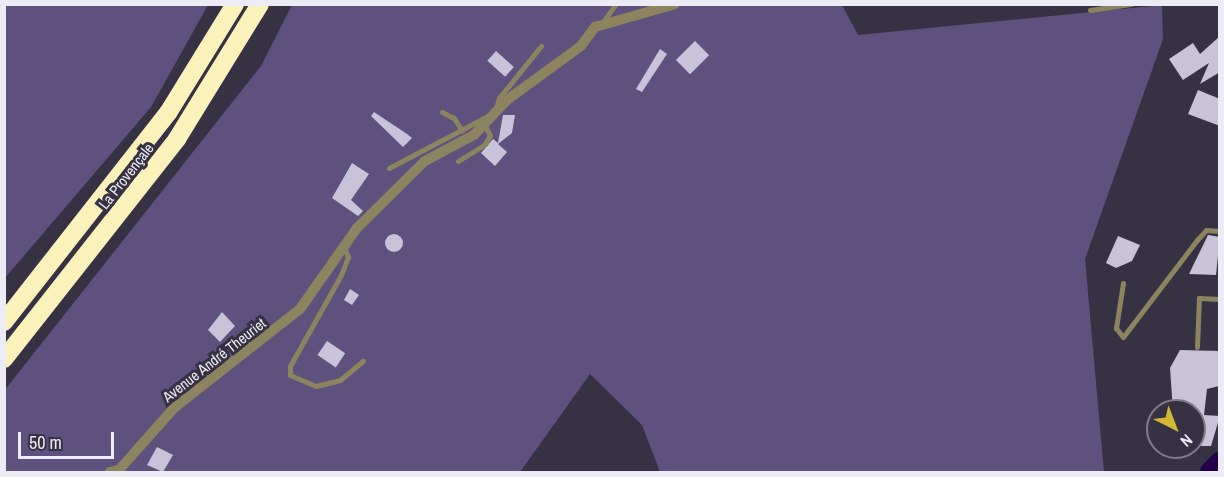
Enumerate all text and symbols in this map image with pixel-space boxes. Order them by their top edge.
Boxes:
street label: La Provençale [95,139,157,213]
street label: Avenue André Theuriet [158,314,270,406]
north arrow [1146,399,1206,459]
scale bar [21,420,117,458]
text: 50 m [29,430,62,455]
text: N [1176,430,1198,452]

